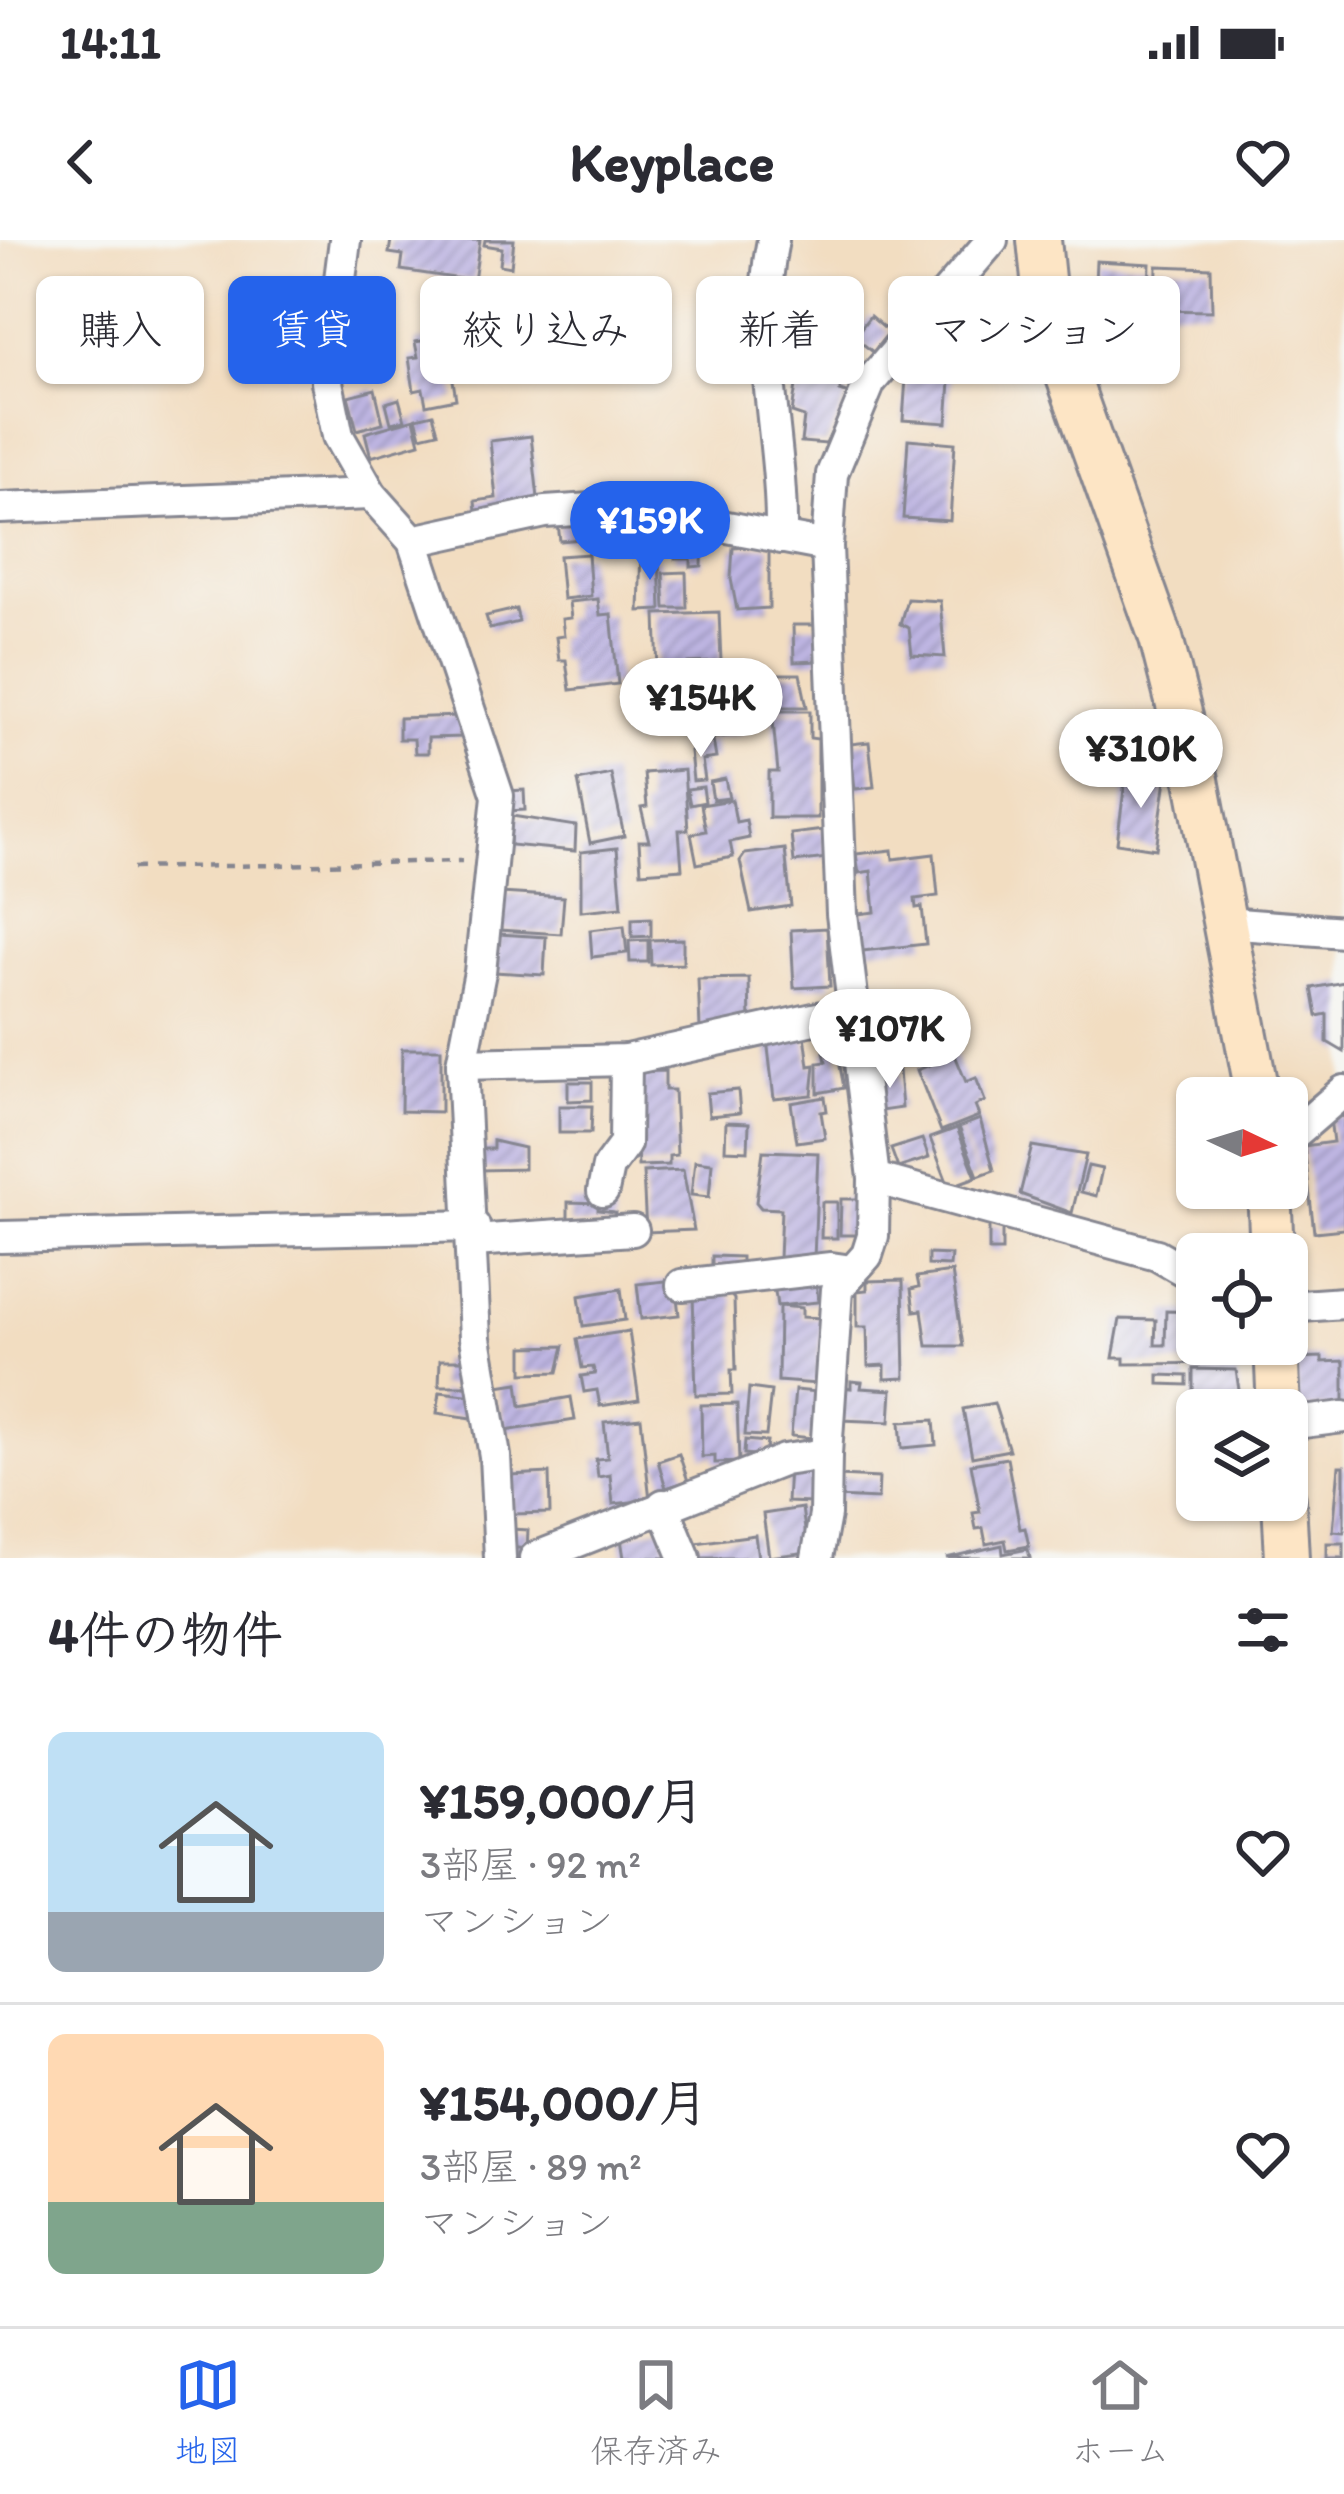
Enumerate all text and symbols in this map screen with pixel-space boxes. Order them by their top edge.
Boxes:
text: 14:11 [60,15,161,69]
icon: back [48,129,114,195]
icon: heart [1230,129,1296,195]
text: Keyplace [569,130,775,195]
chip: 購入 [36,276,204,384]
chip: 賃貸 [228,276,396,384]
chip: 絞り込み [420,276,672,384]
chip: 新着 [696,276,864,384]
chip: マンション [888,276,1180,384]
pin: ¥159K [566,481,734,583]
text: ¥159K [597,496,703,543]
pin: ¥154K [617,658,785,760]
text: ¥154K [647,673,755,720]
pin: ¥310K [1057,709,1225,811]
text: ¥310K [1086,724,1196,771]
pin: ¥107K [806,989,974,1091]
text: ¥107K [836,1004,944,1051]
north arrow [1176,1077,1308,1209]
map controls [1176,1077,1308,1521]
button: locate [1176,1233,1308,1365]
button: layers [1176,1389,1308,1521]
icon: filters [1230,1597,1296,1663]
text: 4件の物件 [48,1604,283,1665]
text: ¥159,000/月 [420,1770,704,1831]
icon: home [144,1780,288,1924]
icon: heart [1230,1819,1296,1885]
text: 3部屋 · 92 m² [420,1841,641,1888]
text: マンション [420,1897,613,1944]
text: ¥154,000/月 [420,2072,708,2133]
icon: home [144,2082,288,2226]
icon: heart [1230,2121,1296,2187]
text: 3部屋 · 89 m² [420,2143,642,2190]
text: マンション [420,2199,613,2246]
tab: 地図 [175,2352,241,2472]
tab: 保存済み [590,2352,722,2472]
tab: ホーム [1072,2352,1169,2472]

